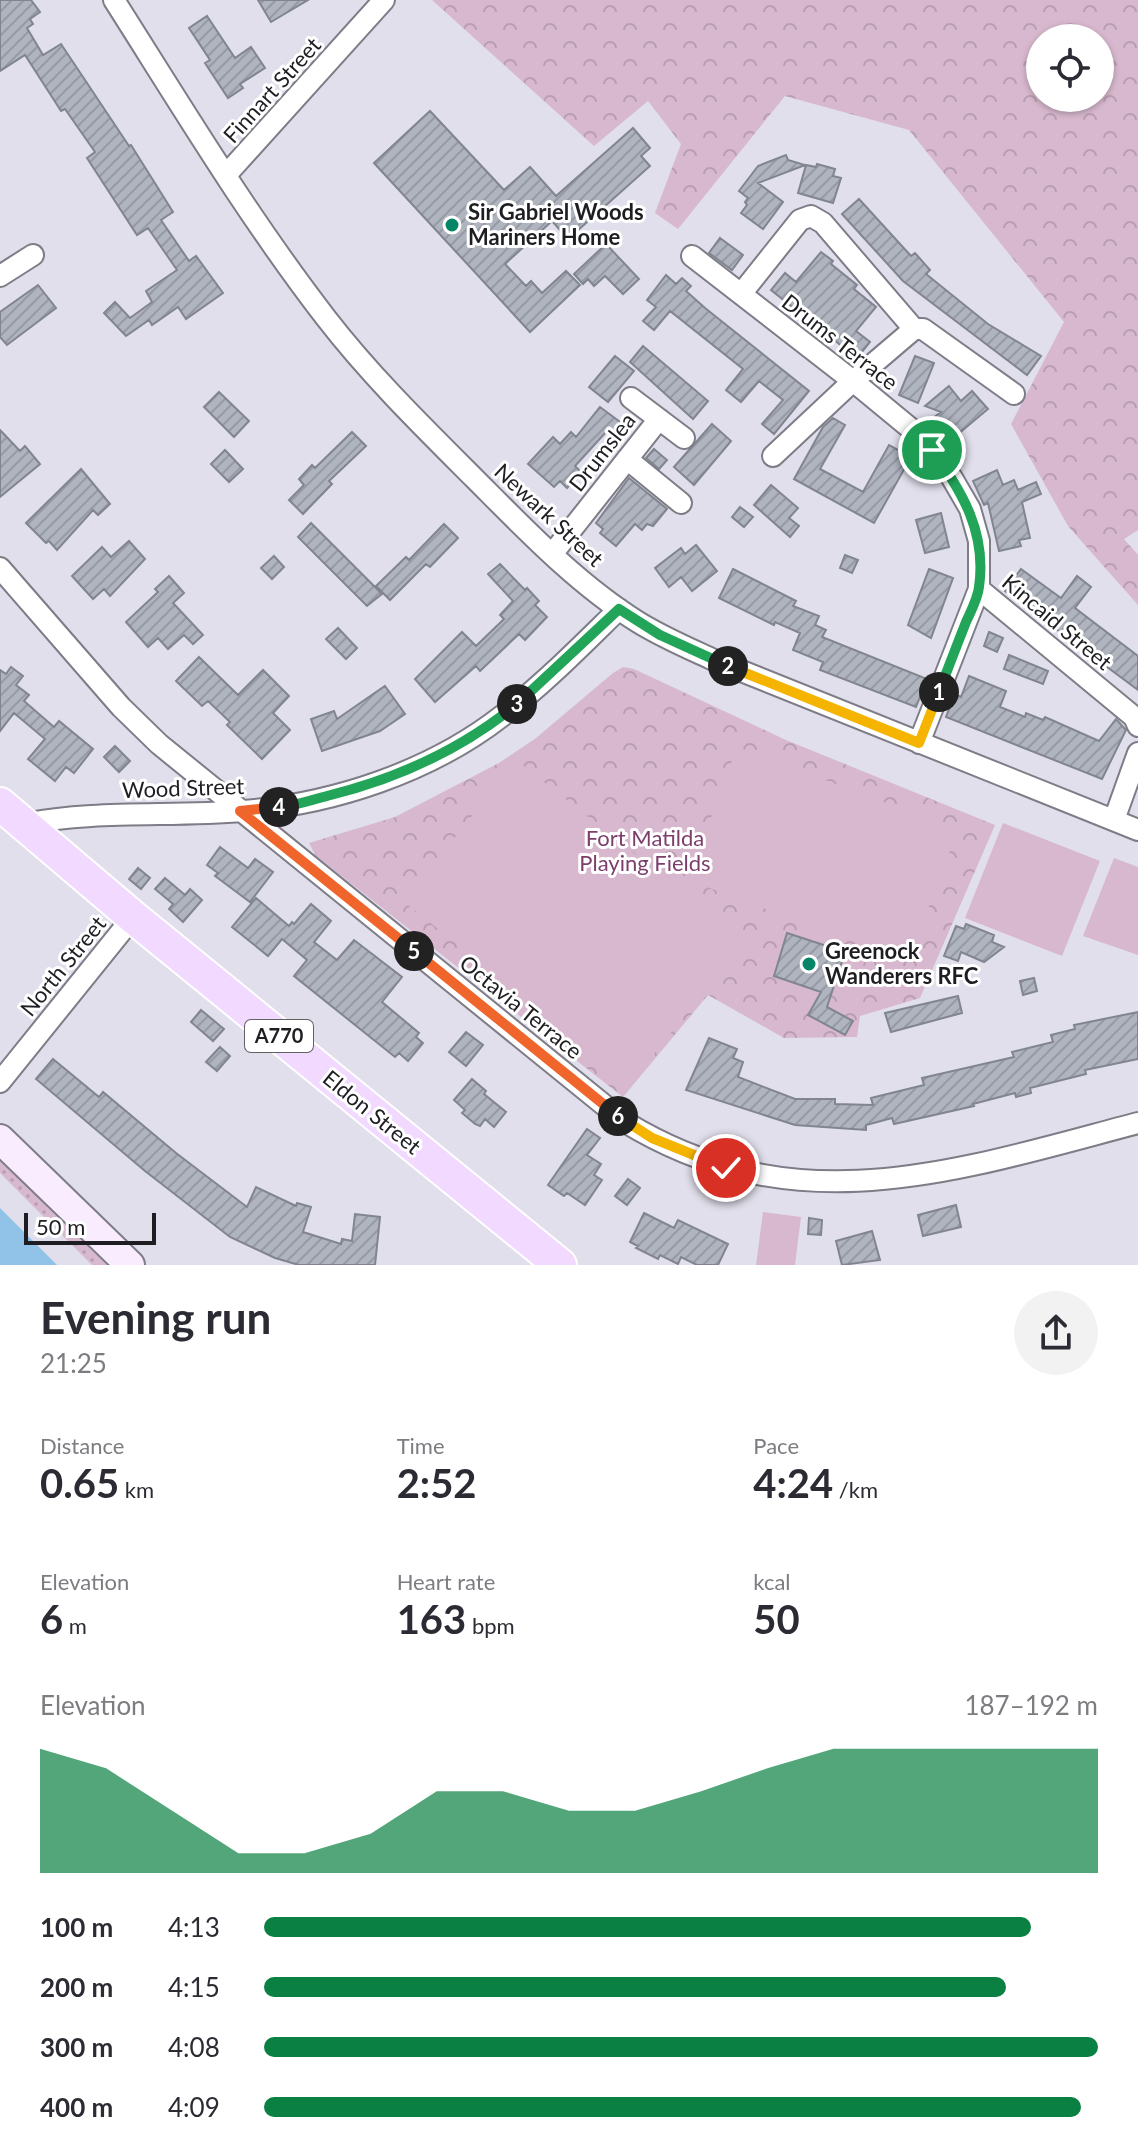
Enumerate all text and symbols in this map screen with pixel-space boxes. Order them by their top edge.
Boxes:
map controls [1026,24,1114,112]
button: locate [1026,24,1114,112]
street label: Finnart Street [217,31,326,148]
place label: Sir Gabriel Woods Mariners Home [468,198,644,250]
marker: Sir Gabriel Woods Mariners Home [443,216,461,234]
street label: Drums Terrace [777,288,904,395]
street label: Drumslea [563,407,641,496]
pin [898,416,966,484]
icon: arrive [910,428,954,472]
street label: Newark Street [489,457,609,572]
street label: Kincaid Street [997,568,1118,675]
pin: 2 [708,646,748,686]
text: 2 [722,652,734,679]
pin: 1 [919,672,959,712]
text: 1 [933,678,945,705]
pin: 3 [497,684,537,724]
text: 3 [511,690,523,717]
street label: Wood Street [121,772,245,803]
pin: 4 [259,787,299,827]
text: 4 [273,793,285,820]
park label: Fort Matilda Playing Fields [579,824,711,876]
street label: North Street [14,910,111,1021]
pin: 5 [394,931,434,971]
text: 5 [408,937,420,964]
place label: Greenock Wanderers RFC [825,937,979,989]
street label: Octavia Terrace [455,949,588,1064]
marker: Greenock Wanderers RFC [800,955,818,973]
road number: A770 [245,1020,313,1052]
street label: Eldon Street [318,1064,427,1159]
pin: 6 [598,1096,638,1136]
text: 6 [612,1102,624,1129]
pin [692,1134,760,1202]
icon: check [704,1146,748,1190]
scale bar [24,1209,156,1245]
text: 50 m [36,1213,85,1240]
text: Evening run [40,1291,271,1343]
button: share [1014,1291,1098,1375]
text: 21:25 [40,1347,107,1379]
text: Distance [40,1432,124,1459]
text: Time [397,1432,445,1459]
text: Pace [753,1432,799,1459]
text: 0.65 [40,1459,119,1507]
text: 2:52 [397,1459,477,1507]
text: 4:24 [753,1459,833,1507]
text: km [119,1476,154,1503]
text: /km [833,1476,878,1503]
text: Elevation [40,1568,129,1595]
text: Heart rate [397,1568,495,1595]
text: kcal [753,1568,791,1595]
text: 6 [40,1595,63,1643]
text: 163 [397,1595,466,1643]
text: 50 [753,1595,800,1643]
text: m [63,1612,87,1639]
text: bpm [466,1612,515,1639]
text: Elevation [40,1689,146,1721]
text: 187–192 m [964,1689,1098,1721]
text: 100 m [40,1911,113,1943]
text: 4:13 [168,1911,220,1943]
text: 200 m [40,1971,113,2003]
text: 4:15 [168,1971,220,2003]
text: 300 m [40,2031,113,2063]
text: 4:08 [168,2031,220,2063]
text: 400 m [40,2091,113,2123]
text: 4:09 [168,2091,220,2123]

